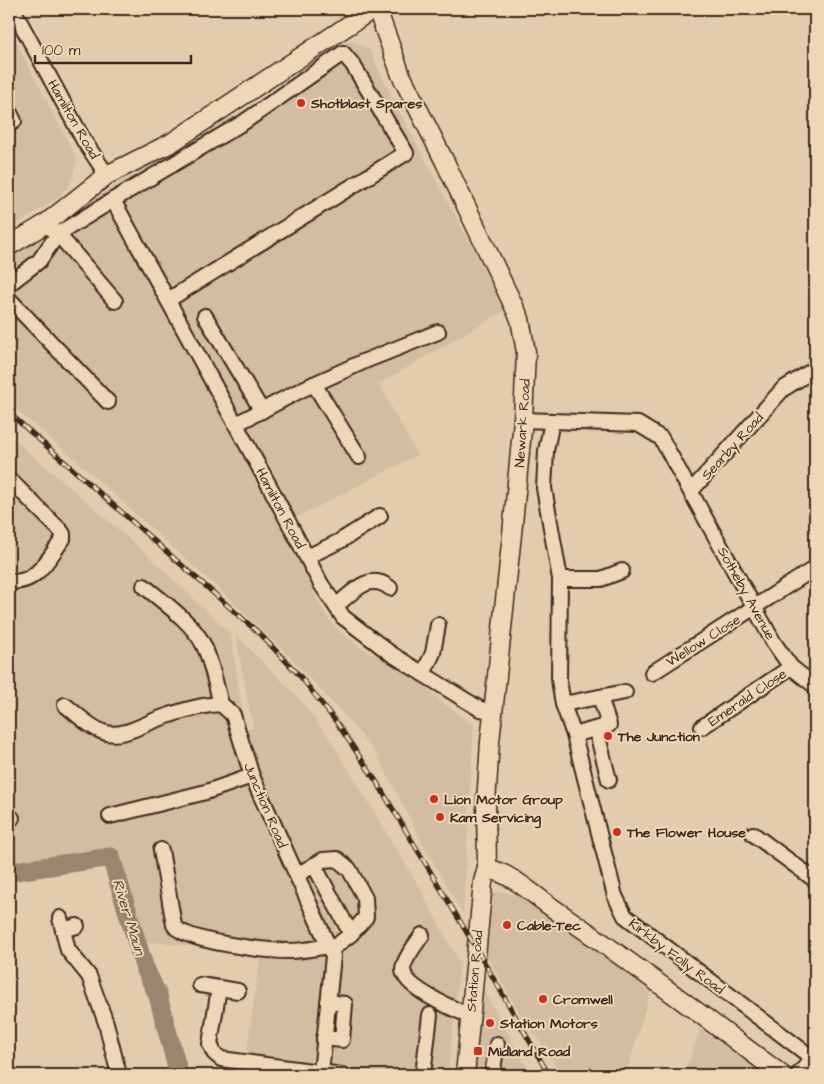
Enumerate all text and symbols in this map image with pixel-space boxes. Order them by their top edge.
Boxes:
scale bar [35,32,191,64]
text: 100 m [42,40,81,61]
street label: Hamilton Road [42,76,104,163]
place label: Shotblast Spares [310,94,422,114]
marker: Shotblast Spares [295,97,307,109]
street label: Newark Road [510,378,536,468]
street label: Searby Road [697,408,769,485]
street label: Hamilton Road [250,464,310,553]
street label: Sotheby Avenue [712,543,780,644]
street label: Wellow Close [662,610,745,672]
street label: Emerald Close [704,664,791,732]
place label: The Junction [617,727,700,747]
marker: The Junction [602,730,614,742]
street label: Junction Road [238,760,292,851]
place label: Lion Motor Group [444,790,563,810]
marker: Lion Motor Group [428,793,440,805]
place label: Kam Servicing [450,808,542,829]
marker: Kam Servicing [434,811,446,823]
place label: The Flower House [626,823,746,843]
marker: The Flower House [611,826,623,838]
water label: River Maun [107,877,150,959]
street label: Kirkby Folly Road [624,914,729,1000]
place label: Cable-Tec [517,916,581,936]
marker: Cable-Tec [501,919,513,931]
street label: Station Road [461,929,489,1013]
place label: Cromwell [553,990,614,1010]
marker: Cromwell [537,993,549,1005]
place label: Station Motors [499,1014,598,1034]
marker: Station Motors [484,1017,496,1029]
place label: Midland Road [488,1042,571,1062]
marker: Midland Road [472,1045,484,1057]

